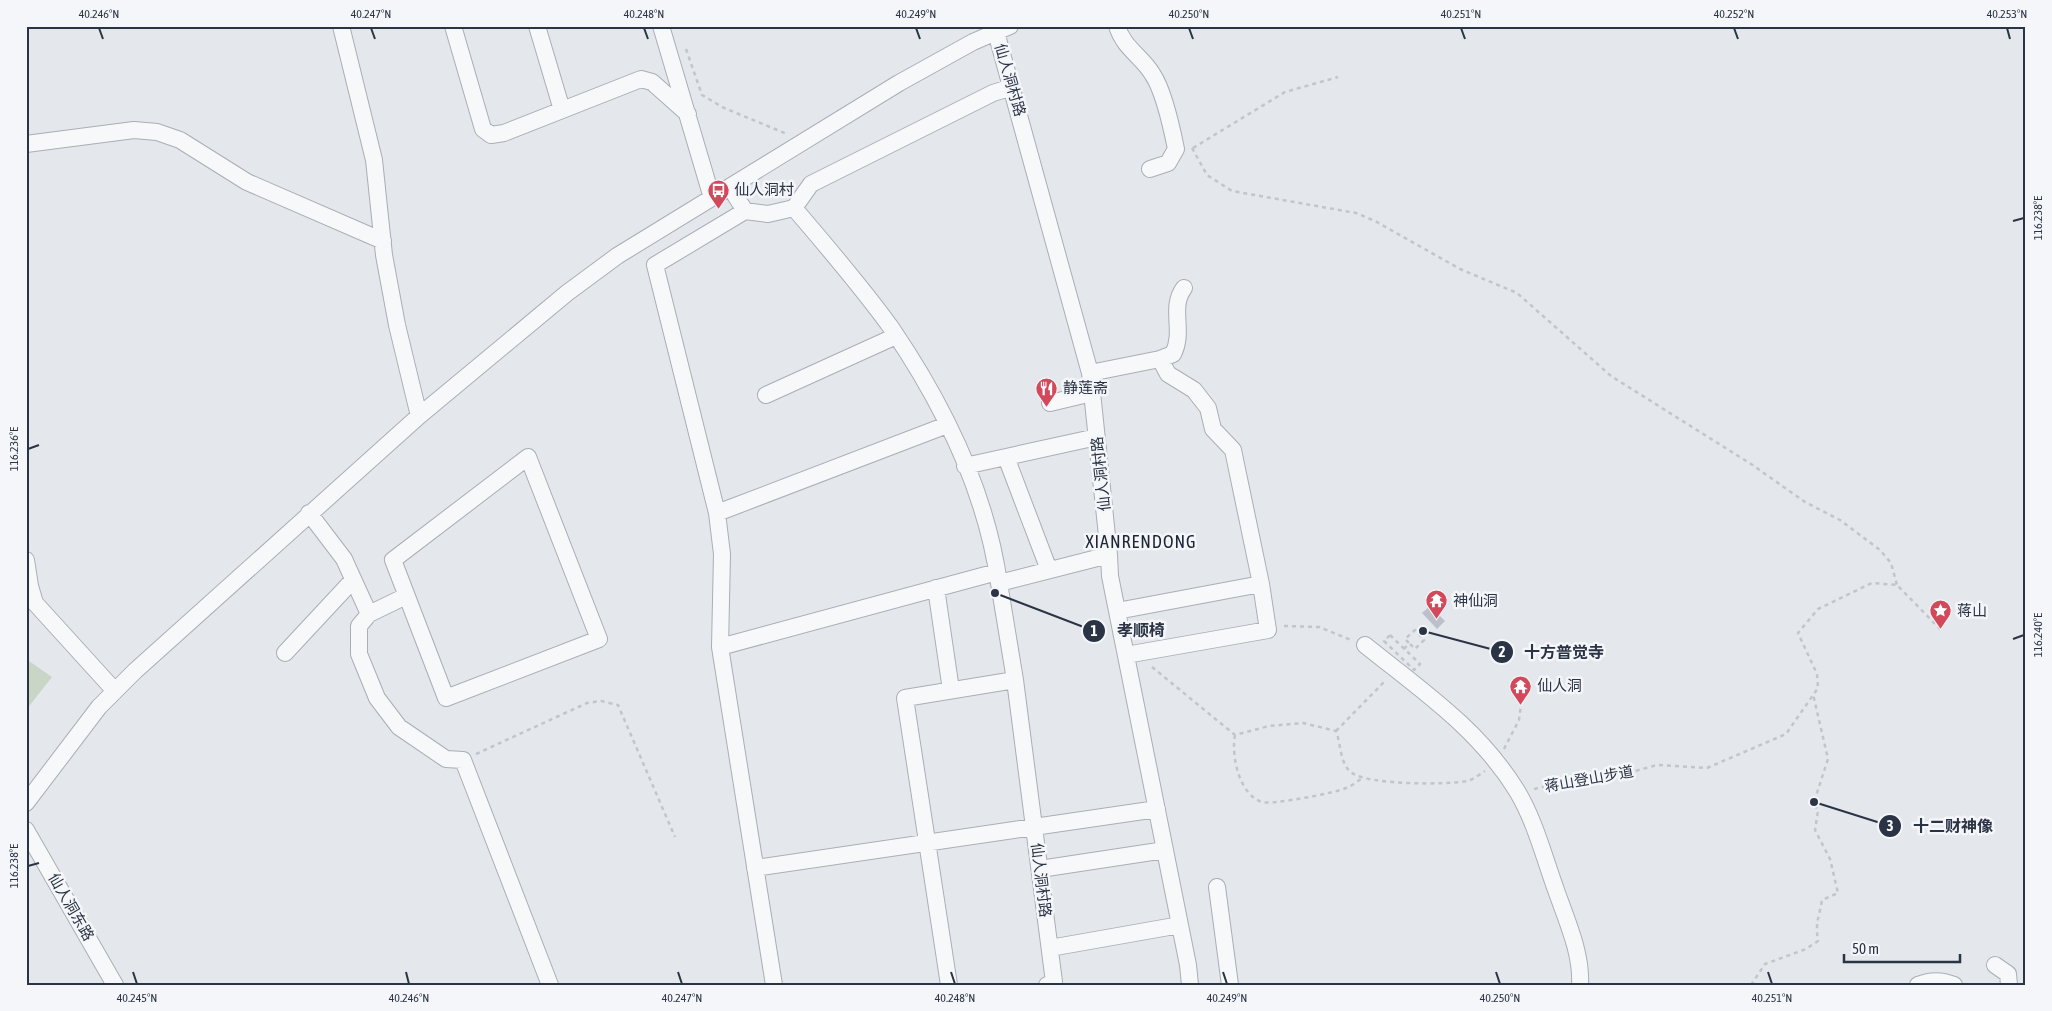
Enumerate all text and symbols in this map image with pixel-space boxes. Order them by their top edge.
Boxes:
text: 40.246°N [79,7,119,21]
text: 40.247°N [351,7,391,21]
text: 40.248°N [624,7,664,21]
text: 40.249°N [896,7,936,21]
text: 40.250°N [1169,7,1209,21]
text: 40.251°N [1441,7,1481,21]
text: 40.252°N [1714,7,1754,21]
text: 40.253°N [1987,7,2027,21]
street label: 仙人洞村路 [992,41,1029,118]
bus stop icon: 仙人洞村 [706,178,730,209]
place label: 仙人洞村 [734,181,794,198]
text: 116.238°E [2031,196,2045,240]
restaurant icon: 静莲斋 [1035,376,1059,407]
place label: 静莲斋 [1063,379,1108,396]
text: 116.236°E [7,427,21,471]
street label: 仙人洞村路 [1088,436,1113,512]
district label: XIANRENDONG [1085,531,1197,552]
temple icon: 神仙洞 [1425,589,1449,620]
place label: 神仙洞 [1453,592,1498,609]
place icon: 蒋山 [1929,599,1953,630]
place label: 蒋山 [1957,602,1987,619]
text: 116.240°E [2031,613,2045,657]
callout: 孝顺椅 [1082,615,1175,646]
text: 孝顺椅 [1117,621,1165,639]
text: 1 [1090,622,1098,639]
callout: 十方普觉寺 [1489,636,1614,667]
text: 2 [1498,643,1506,660]
text: 十方普觉寺 [1524,643,1604,661]
temple icon: 仙人洞 [1509,674,1533,705]
place label: 仙人洞 [1537,677,1582,694]
street label: 蒋山登山步道 [1543,762,1635,795]
callout: 十二财神像 [1878,811,2003,842]
text: 3 [1886,817,1894,834]
text: 十二财神像 [1913,817,1993,835]
street label: 仙人洞村路 [1028,842,1055,918]
text: 116.238°E [7,844,21,888]
street label: 仙人洞东路 [45,870,98,943]
scale bar [1844,931,1961,963]
text: 50 m [1852,940,1879,957]
text: 40.245°N [117,991,157,1005]
text: 40.246°N [389,991,429,1005]
text: 40.247°N [662,991,702,1005]
text: 40.248°N [935,991,975,1005]
text: 40.249°N [1207,991,1247,1005]
text: 40.250°N [1480,991,1520,1005]
text: 40.251°N [1752,991,1792,1005]

